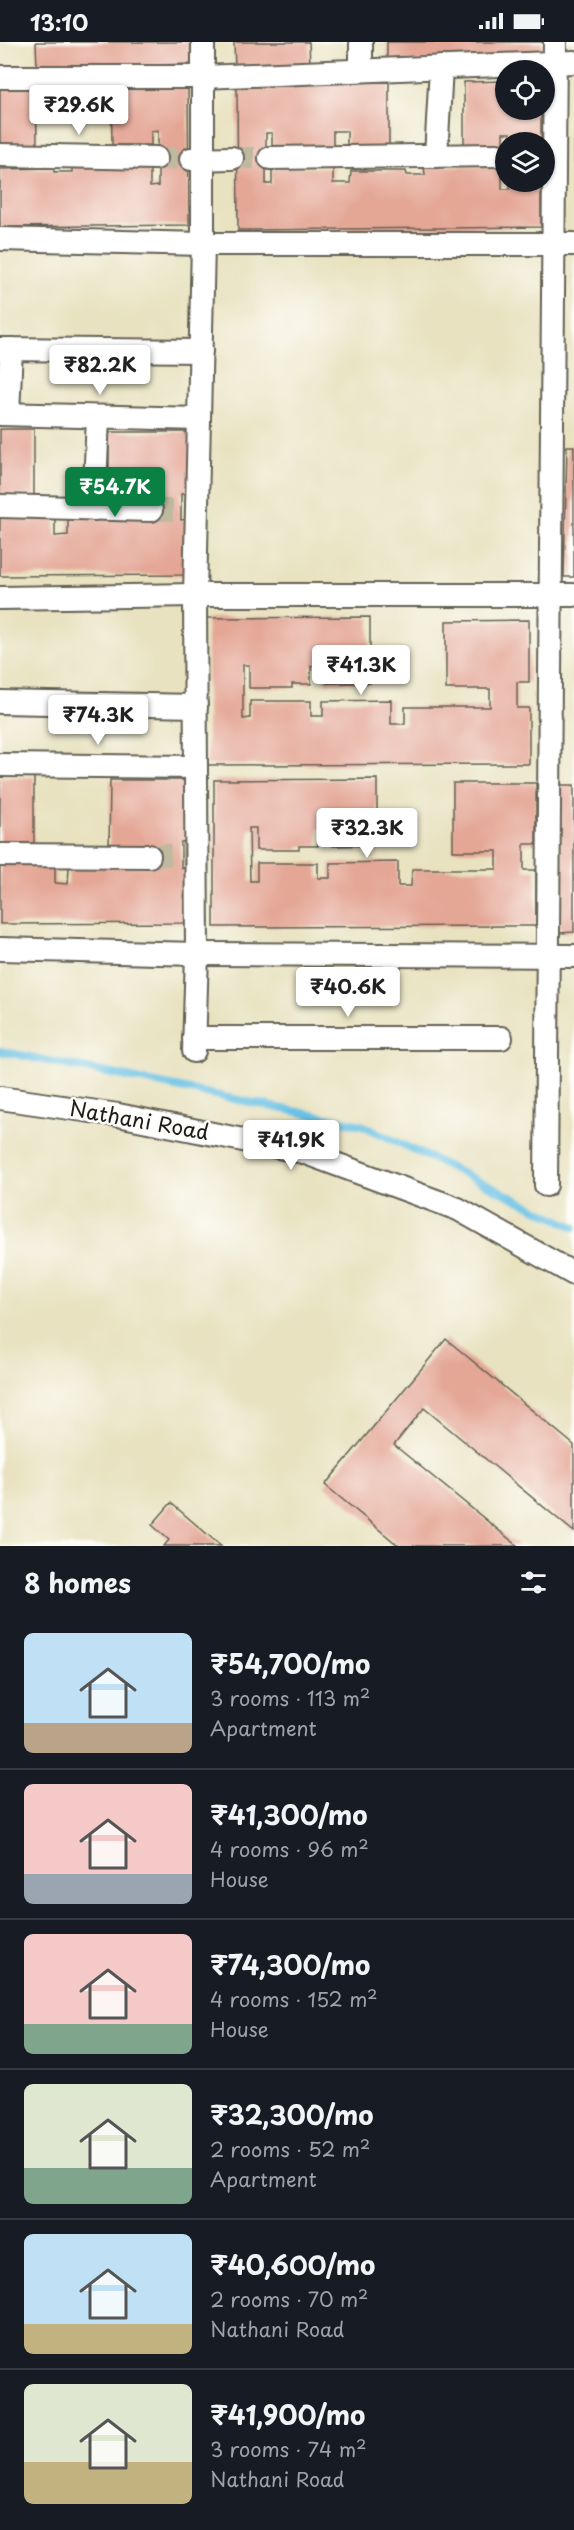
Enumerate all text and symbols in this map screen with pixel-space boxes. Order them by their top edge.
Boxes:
text: 13:10 [30,5,88,38]
map controls [495,60,555,192]
button: locate [495,60,555,120]
pin: ₹29.6K [30,85,128,136]
text: ₹29.6K [43,89,115,119]
button: layers [495,132,555,192]
pin: ₹82.2K [51,345,149,396]
text: ₹82.2K [63,349,137,379]
pin: ₹54.7K [66,467,164,518]
text: ₹54.7K [79,471,151,501]
pin: ₹41.3K [312,645,410,696]
text: ₹41.3K [326,649,396,679]
pin: ₹74.3K [49,695,147,746]
text: ₹74.3K [62,699,134,729]
pin: ₹32.3K [318,808,416,859]
text: ₹32.3K [330,812,404,842]
pin: ₹40.6K [299,967,397,1018]
text: ₹40.6K [310,971,386,1001]
street label: Nathani Road [67,1091,212,1147]
pin: ₹41.9K [242,1120,340,1171]
text: ₹41.9K [257,1124,325,1154]
text: 8 homes [24,1563,131,1602]
icon: filters [517,1566,550,1599]
text: ₹54,700/mo [210,1644,370,1683]
icon: home [72,1657,144,1729]
text: 3 rooms · 113 m² [210,1683,370,1713]
text: Apartment [210,1713,317,1743]
text: ₹41,300/mo [210,1795,368,1834]
icon: home [72,1808,144,1880]
text: 4 rooms · 96 m² [210,1834,369,1864]
text: House [210,1864,269,1894]
text: ₹74,300/mo [210,1945,370,1984]
icon: home [72,1958,144,2030]
text: 4 rooms · 152 m² [210,1984,378,2014]
text: House [210,2014,269,2044]
text: ₹32,300/mo [210,2095,374,2134]
icon: home [72,2108,144,2180]
text: 2 rooms · 52 m² [210,2134,370,2164]
text: Apartment [210,2164,317,2194]
text: ₹40,600/mo [210,2245,375,2284]
icon: home [72,2258,144,2330]
text: 2 rooms · 70 m² [210,2284,368,2314]
text: Nathani Road [210,2314,345,2344]
text: ₹41,900/mo [210,2395,365,2434]
icon: home [72,2408,144,2480]
text: 3 rooms · 74 m² [210,2434,367,2464]
text: Nathani Road [210,2464,345,2494]

